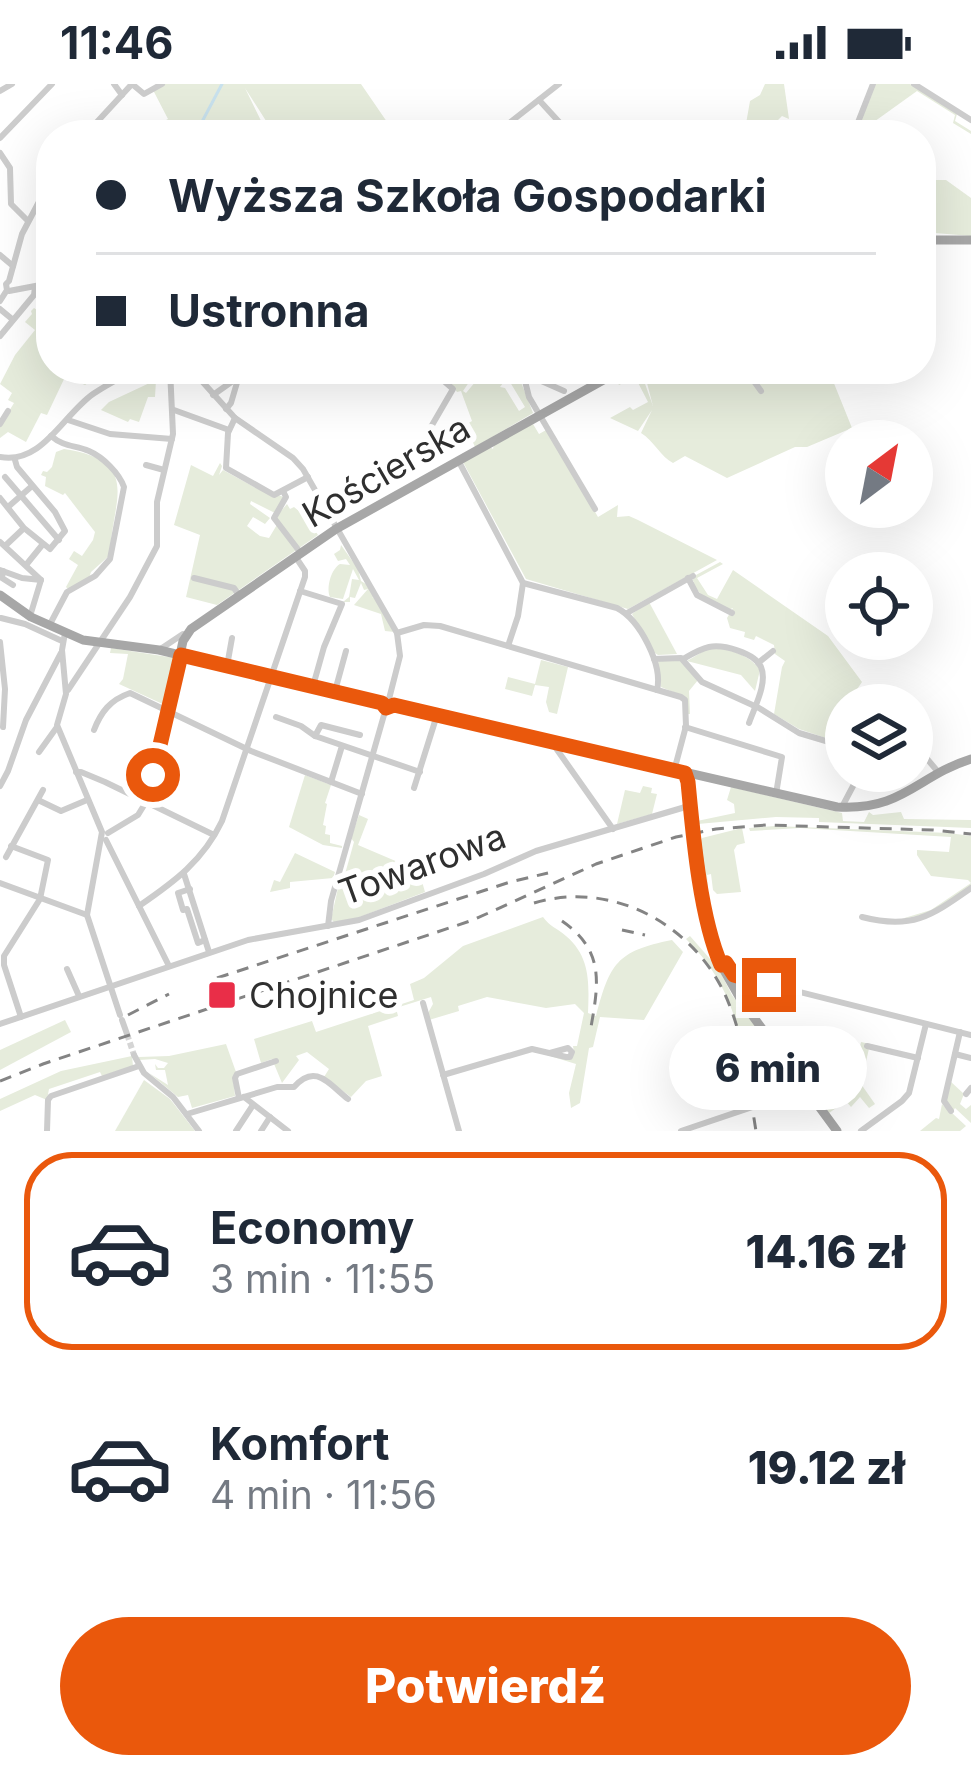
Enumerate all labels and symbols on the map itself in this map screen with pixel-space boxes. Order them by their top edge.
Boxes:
street label: Kościerska [294,405,478,537]
north arrow [825,420,933,528]
route start [126,748,180,802]
street label: Towarowa [332,813,512,915]
route end [742,958,796,1012]
place label: Chojnice [249,973,398,1017]
marker: Chojnice [206,979,238,1011]
callout: 6 min [670,1027,868,1111]

